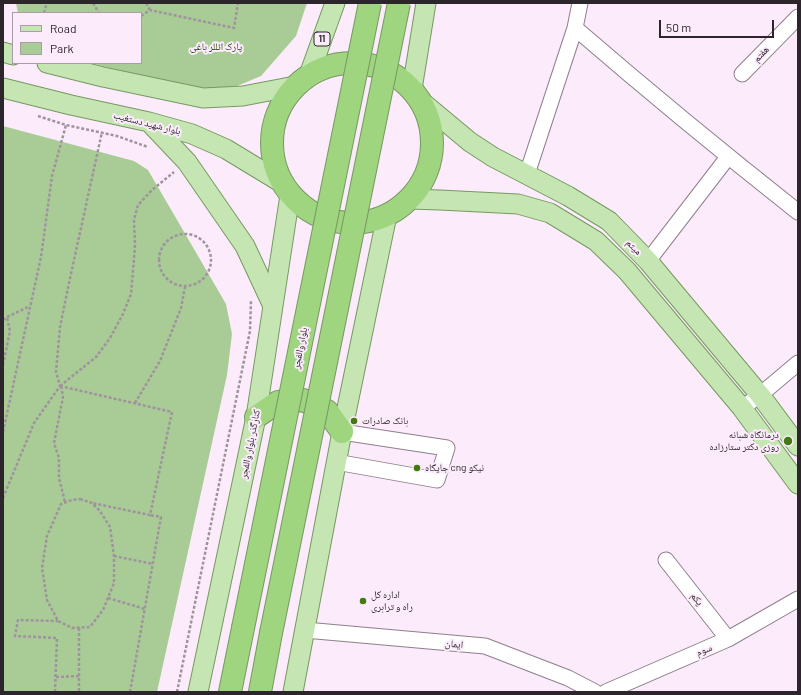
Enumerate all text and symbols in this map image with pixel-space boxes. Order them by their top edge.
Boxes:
legend [12,12,142,64]
scale bar [661,12,776,38]
text: 50 m [666,20,691,34]
text: Road [50,21,77,35]
road number: 11 [314,32,330,46]
text: Park [50,41,74,55]
park label: پارک ائللر باغی [190,41,242,53]
street label: هفتم [750,43,772,65]
street label: بلوار شهید دستغیب [112,109,182,137]
street label: میثم [624,237,644,257]
street label: بلوار والفجر [290,326,310,370]
street label: کنارگذر بلوار والفجر [237,408,263,480]
place label: بانک صادرات [362,415,408,427]
marker: بانک صادرات [349,416,359,426]
place label: درمانگاه شبانه روزی دکتر ستارزاده [709,429,779,452]
marker: درمانگاه شبانه روزی دکتر ستارزاده [782,435,794,447]
place label: جایگاه cng نیکو [425,462,484,474]
marker: جایگاه cng نیکو [412,463,422,473]
place label: اداره کل راه و ترابری [371,589,413,612]
street label: یکم [688,590,706,608]
marker: اداره کل راه و ترابری [358,596,368,606]
street label: ایمان [444,637,464,651]
street label: سوم [694,641,714,659]

